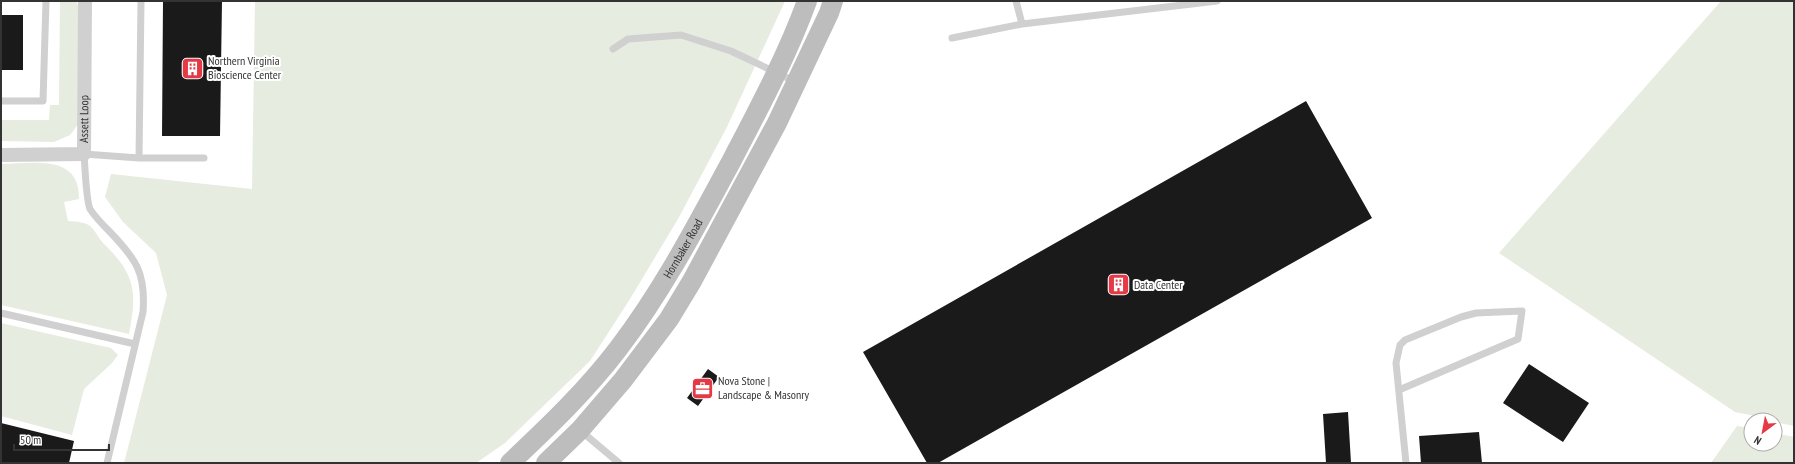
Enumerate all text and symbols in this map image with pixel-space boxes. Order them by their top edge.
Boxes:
place label: Northern Virginia Bioscience Center [208,53,282,82]
building icon: Northern Virginia Bioscience Center [179,55,205,81]
street label: Assett Loop [76,95,91,143]
street label: Hornbaker Road [660,216,706,281]
building icon: Data Center [1105,272,1131,298]
place label: Data Center [1134,277,1183,292]
place label: Nova Stone | Landscape & Masonry [718,373,810,402]
office icon: Nova Stone | Landscape & Masonry [690,375,716,401]
north arrow [1743,412,1783,452]
scale bar [14,426,109,452]
text: 50 m [20,432,41,447]
text: N [1751,433,1764,448]

